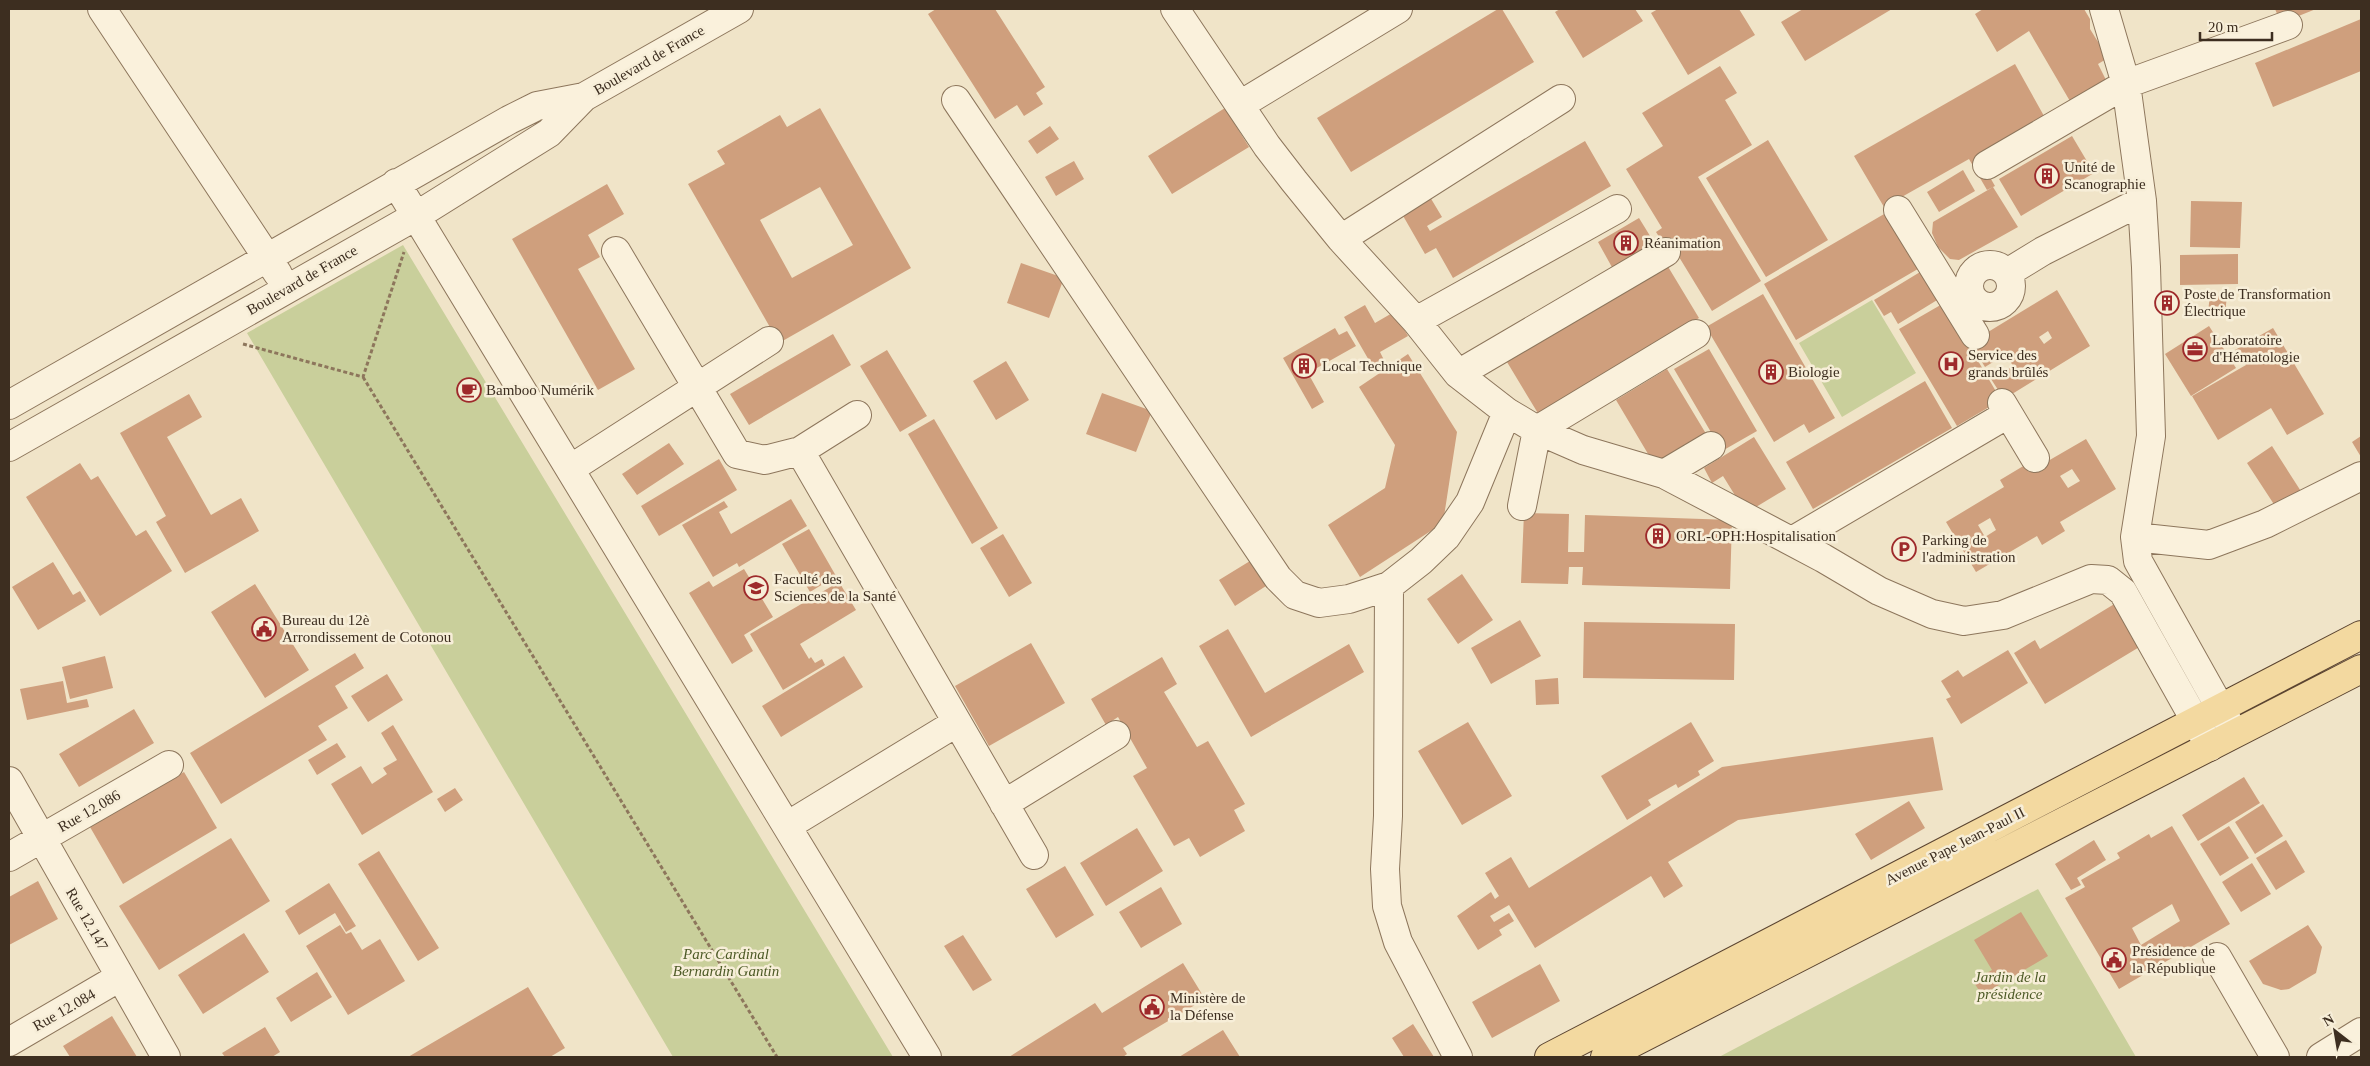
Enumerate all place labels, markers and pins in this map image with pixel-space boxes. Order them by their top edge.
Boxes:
place label: Unité de Scanographie [2064,159,2146,192]
building icon: Unité de Scanographie [2034,163,2060,189]
building icon: Réanimation [1613,230,1639,256]
place label: Réanimation [1644,235,1721,251]
place label: Poste de Transformation Électrique [2184,286,2331,319]
building icon: Poste de Transformation Électrique [2154,290,2180,316]
place label: Laboratoire d'Hématologie [2212,332,2300,365]
office icon: Laboratoire d'Hématologie [2182,336,2208,362]
place label: Service des grands brûlés [1968,347,2049,380]
hospital icon: Service des grands brûlés [1938,351,1964,377]
building icon: Local Technique [1291,353,1317,379]
place label: Local Technique [1322,358,1422,374]
building icon: Biologie [1758,359,1784,385]
place label: Biologie [1788,364,1840,380]
cafe icon: Bamboo Numérik [456,377,482,403]
place label: Bamboo Numérik [486,382,594,398]
building icon: ORL-OPH:Hospitalisation [1645,523,1671,549]
place label: ORL-OPH:Hospitalisation [1676,528,1836,544]
place label: Parking de l'administration [1922,532,2016,565]
parking icon: Parking de l'administration [1891,536,1917,562]
place label: Faculté des Sciences de la Santé [774,571,896,604]
school or university icon: Faculté des Sciences de la Santé [743,575,769,601]
place label: Bureau du 12è Arrondissement de Cotonou [282,612,452,645]
public building icon: Bureau du 12è Arrondissement de Cotonou [251,616,277,642]
place label: Présidence de la République [2132,943,2216,976]
public building icon: Présidence de la République [2101,947,2127,973]
place label: Ministère de la Défense [1170,990,1246,1023]
public building icon: Ministère de la Défense [1139,994,1165,1020]

